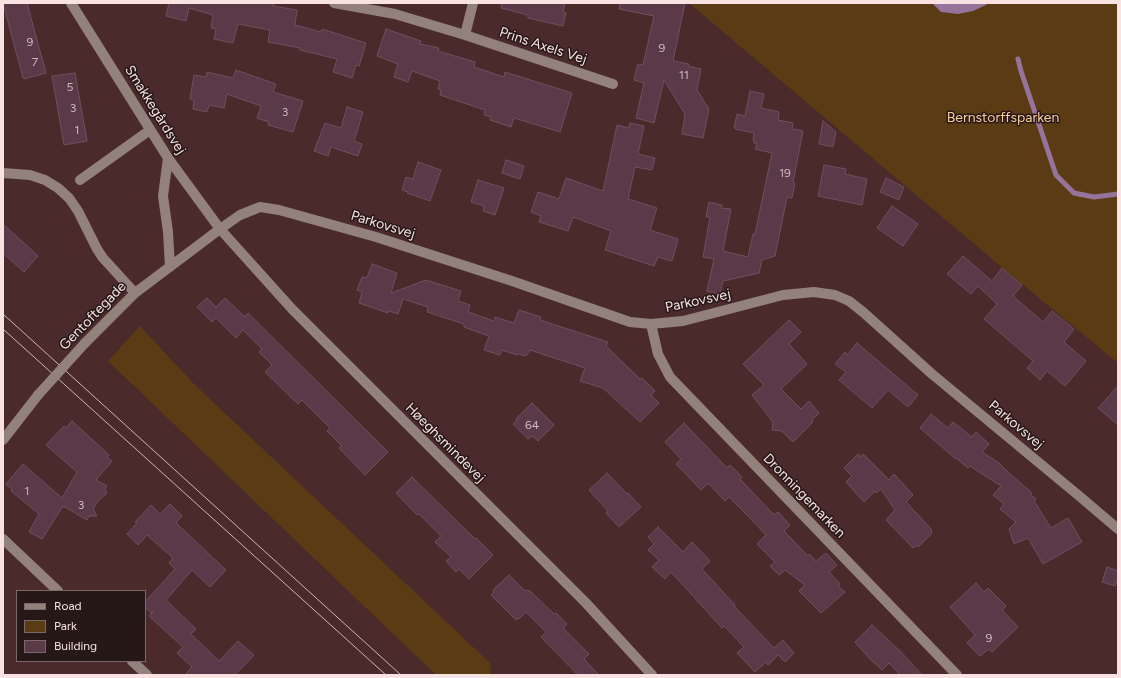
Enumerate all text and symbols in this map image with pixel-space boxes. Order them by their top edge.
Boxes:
street label: Prins Axels Vej [497,24,589,68]
house number: 9 [27,35,33,49]
house number: 9 [659,41,665,55]
house number: 7 [32,55,38,69]
street label: Smakkegårdsvej [121,62,189,158]
house number: 11 [679,68,689,82]
house number: 5 [67,80,73,94]
house number: 3 [70,101,76,115]
house number: 3 [282,105,288,119]
park label: Bernstorffsparken [947,110,1059,126]
house number: 1 [75,123,79,137]
house number: 19 [779,166,791,180]
street label: Parkovsvej [349,207,417,243]
street label: Gentoftegade [56,278,130,354]
street label: Parkovsvej [664,286,732,316]
street label: Parkovsvej [985,397,1047,453]
street label: Høeghsmindevej [402,400,488,486]
house number: 64 [525,418,539,432]
street label: Dronningemarken [759,450,849,542]
house number: 1 [25,484,29,498]
house number: 3 [78,498,84,512]
legend [16,590,146,662]
text: Road [54,599,82,613]
text: Park [54,619,77,633]
house number: 9 [986,631,992,645]
text: Building [54,639,97,653]

